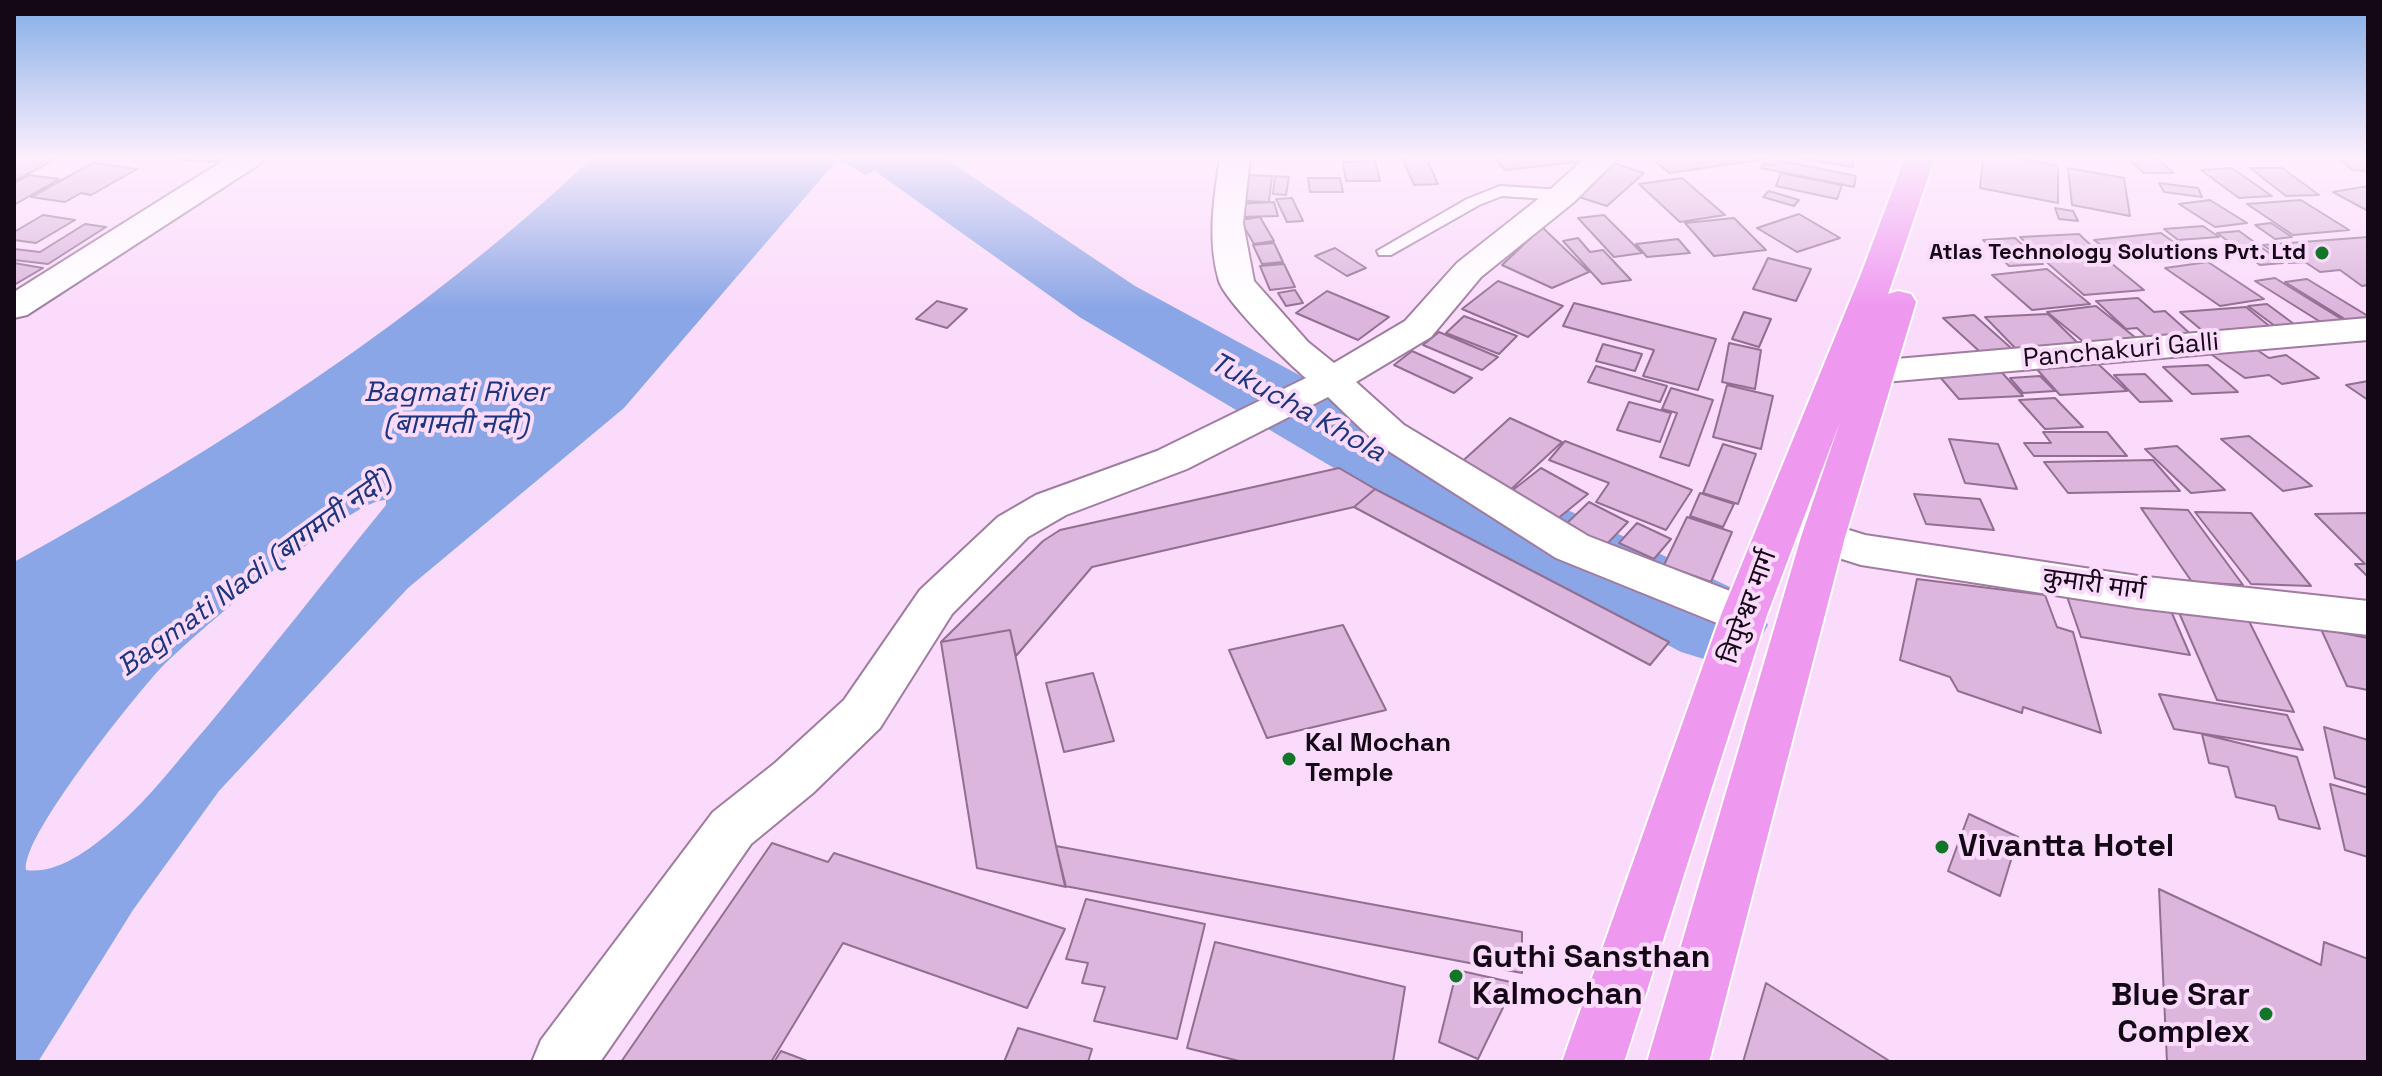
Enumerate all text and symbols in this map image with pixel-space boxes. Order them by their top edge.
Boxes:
place label: Atlas Technology Solutions Pvt. Ltd [1929,240,2306,266]
marker: Atlas Technology Solutions Pvt. Ltd [2313,244,2331,262]
street label: Panchakuri Galli [2022,327,2220,375]
water label: Tukucha Khola [1203,346,1391,470]
water label: Bagmati River (बागमती नदी) [364,376,548,442]
water label: Bagmati Nadi (बागमती नदी) [112,463,398,685]
street label: त्रिपुरेश्वर मार्ग [1714,546,1784,668]
street label: कुमारी मार्ग [2041,562,2147,608]
place label: Kal Mochan Temple [1305,728,1451,790]
marker: Kal Mochan Temple [1280,750,1298,768]
place label: Vivantta Hotel [1958,828,2174,866]
marker: Vivantta Hotel [1933,838,1951,856]
place label: Guthi Sansthan Kalmochan [1472,939,1710,1014]
marker: Guthi Sansthan Kalmochan [1447,967,1465,985]
place label: Blue Srar Complex [2111,977,2250,1052]
marker: Blue Srar Complex [2257,1005,2275,1023]

